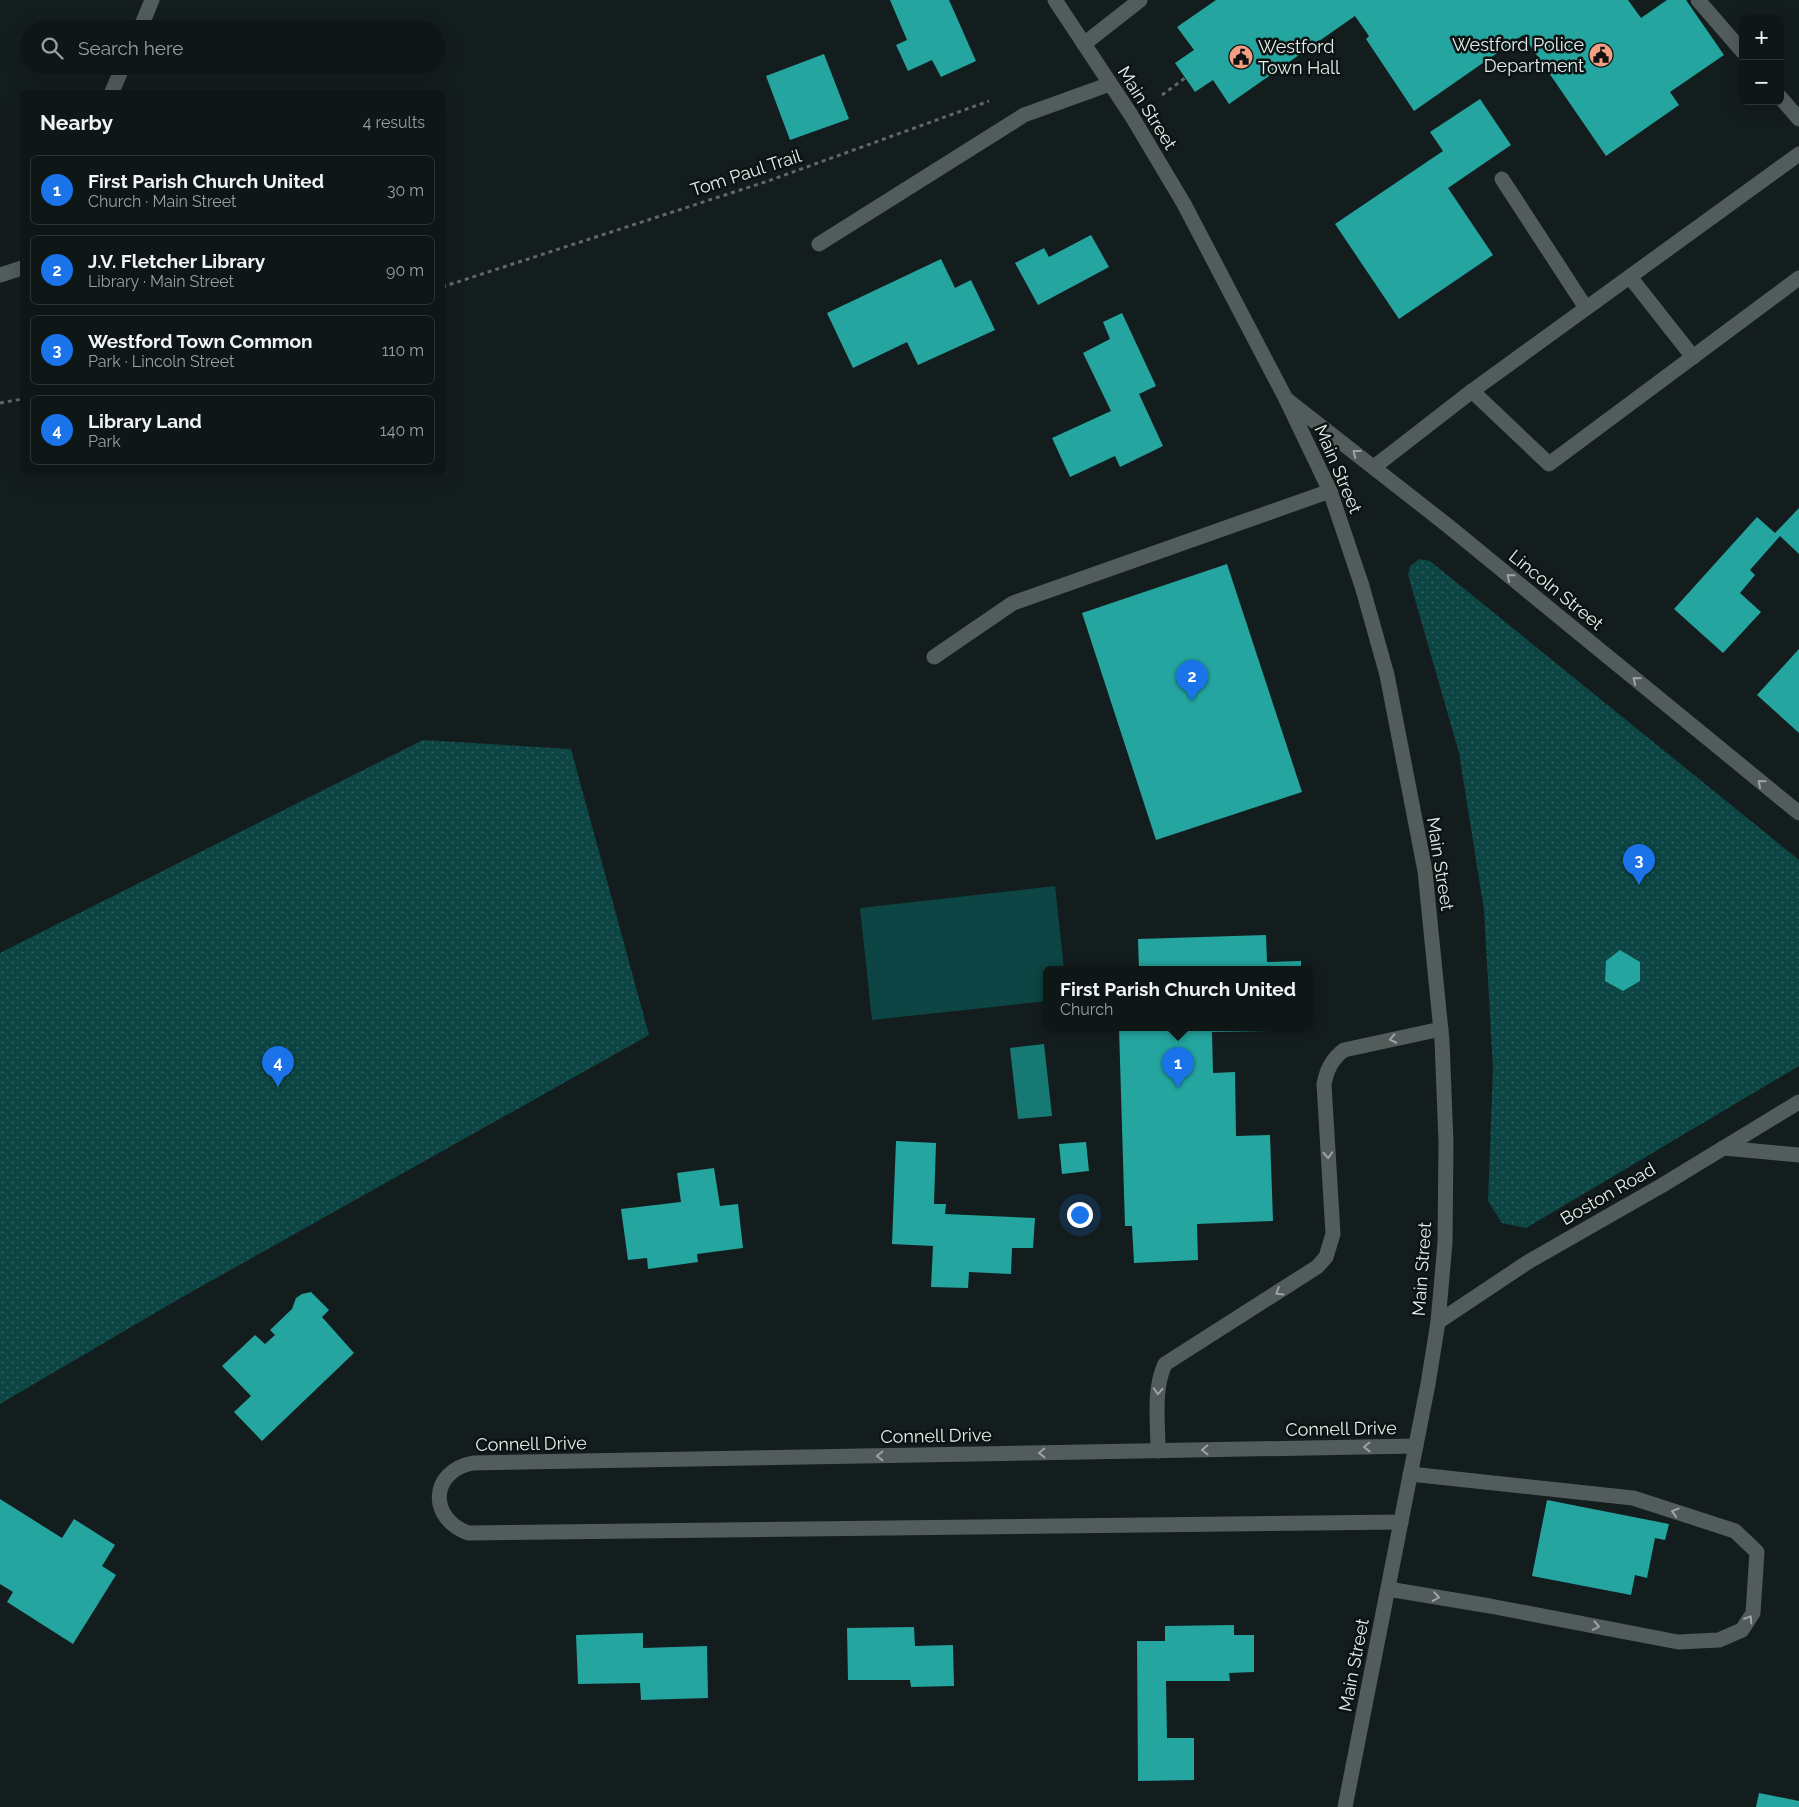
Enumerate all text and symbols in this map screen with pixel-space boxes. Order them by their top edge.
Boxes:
map controls [1739,15,1784,105]
button: + [1739,15,1784,60]
search box [20,20,445,75]
icon: search [38,34,66,62]
place label: Westford Police Department [1452,34,1584,76]
place label: Westford Town Hall [1258,36,1340,78]
text: Search here [78,37,184,59]
public building icon: Westford Police Department [1588,42,1614,68]
public building icon: Westford Town Hall [1228,44,1254,70]
button: − [1739,60,1784,105]
street label: Main Street [1114,62,1181,153]
text: Nearby [40,110,113,135]
text: 4 results [363,113,425,132]
street label: Tom Paul Trail [688,145,804,200]
text: First Parish Church United [88,170,324,192]
text: 1 [53,181,61,200]
text: 30 m [387,181,424,200]
text: Church · Main Street [88,192,236,211]
text: J.V. Fletcher Library [88,250,265,272]
text: 2 [52,261,62,280]
text: 90 m [386,261,424,280]
text: Library · Main Street [88,272,234,291]
text: Westford Town Common [88,330,313,352]
text: 3 [53,341,61,360]
text: 110 m [382,341,424,360]
text: Park · Lincoln Street [88,352,234,371]
text: Library Land [88,410,202,432]
text: 4 [52,421,62,440]
text: 140 m [380,421,424,440]
street label: Main Street [1310,421,1367,516]
text: Park [88,432,121,451]
one-way arrow [1352,450,1362,459]
street label: Lincoln Street [1505,545,1608,634]
one-way arrow [1507,574,1516,582]
pin: 2 [1176,660,1208,701]
one-way arrow [1632,676,1641,685]
one-way arrow [1758,779,1767,788]
street label: Main Street [1423,816,1458,912]
pin: 3 [1623,844,1655,885]
popup [1043,966,1313,1031]
text: First Parish Church United [1060,978,1296,1000]
text: Church [1060,1000,1113,1019]
one-way arrow [1389,1033,1398,1044]
pin: 4 [262,1046,294,1087]
pin: 1 [1162,1047,1194,1088]
one-way arrow [1322,1151,1333,1159]
street label: Boston Road [1556,1158,1659,1229]
your location [1067,1202,1093,1228]
street label: Main Street [1408,1221,1435,1317]
one-way arrow [1275,1285,1284,1295]
one-way arrow [1153,1387,1164,1395]
street label: Connell Drive [1285,1417,1397,1440]
street label: Connell Drive [880,1424,992,1447]
street label: Connell Drive [475,1432,587,1455]
one-way arrow [1363,1442,1370,1452]
one-way arrow [1200,1445,1208,1455]
one-way arrow [1038,1448,1046,1458]
one-way arrow [876,1451,884,1461]
one-way arrow [1671,1507,1680,1517]
one-way arrow [1432,1592,1440,1602]
one-way arrow [1742,1616,1752,1625]
street label: Main Street [1334,1617,1373,1713]
one-way arrow [1591,1621,1600,1631]

